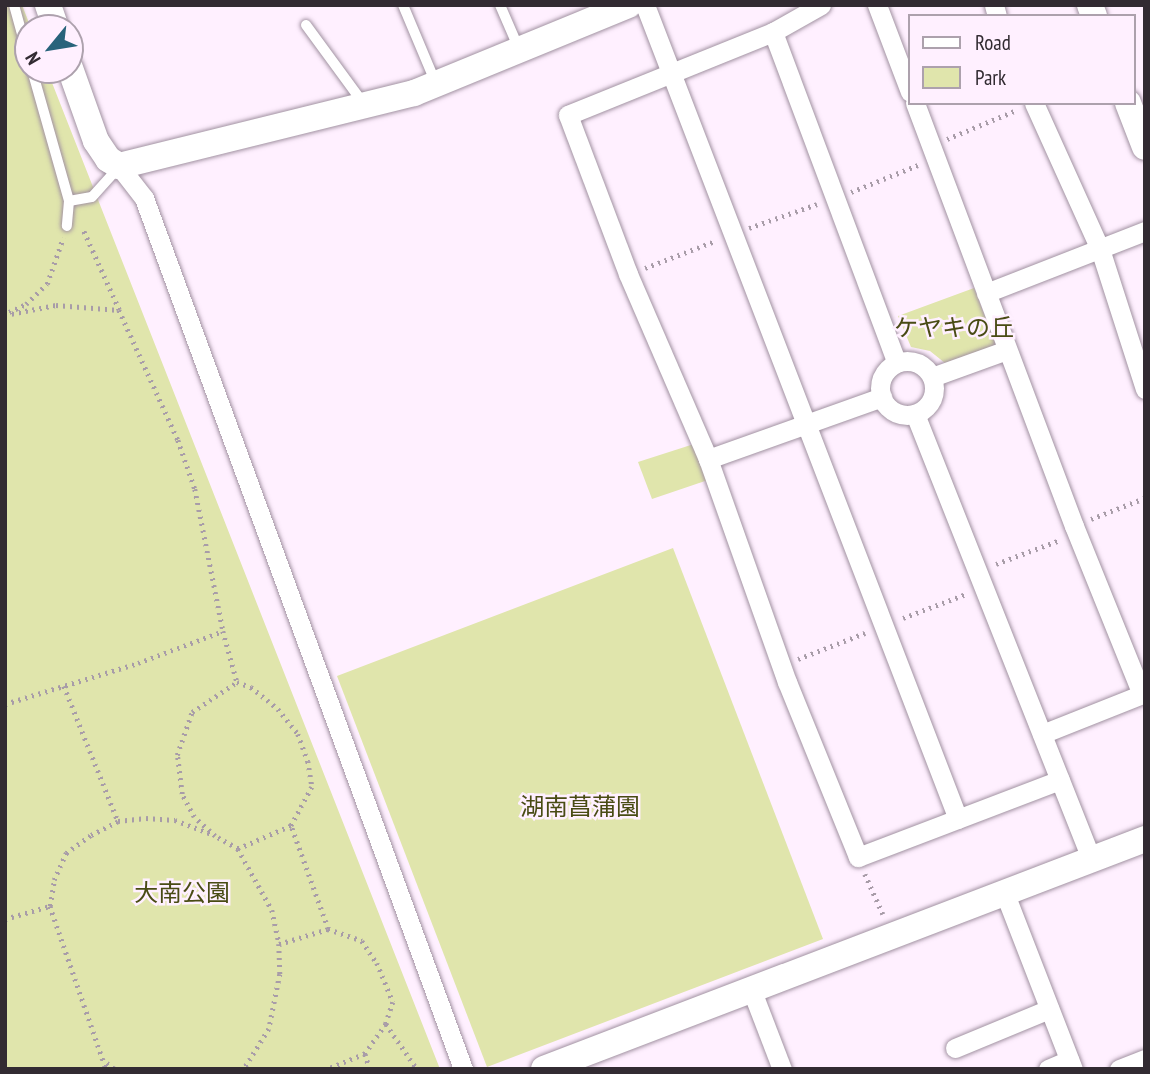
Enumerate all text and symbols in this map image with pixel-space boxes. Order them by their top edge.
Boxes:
north arrow [14,14,84,84]
legend [908,14,1136,105]
text: Road [975,29,1011,56]
text: N [20,48,46,69]
text: Park [975,64,1006,91]
park label: ケヤキの丘 [894,314,1014,342]
park label: 湖南菖蒲園 [520,793,640,821]
park label: 大南公園 [134,879,230,907]

